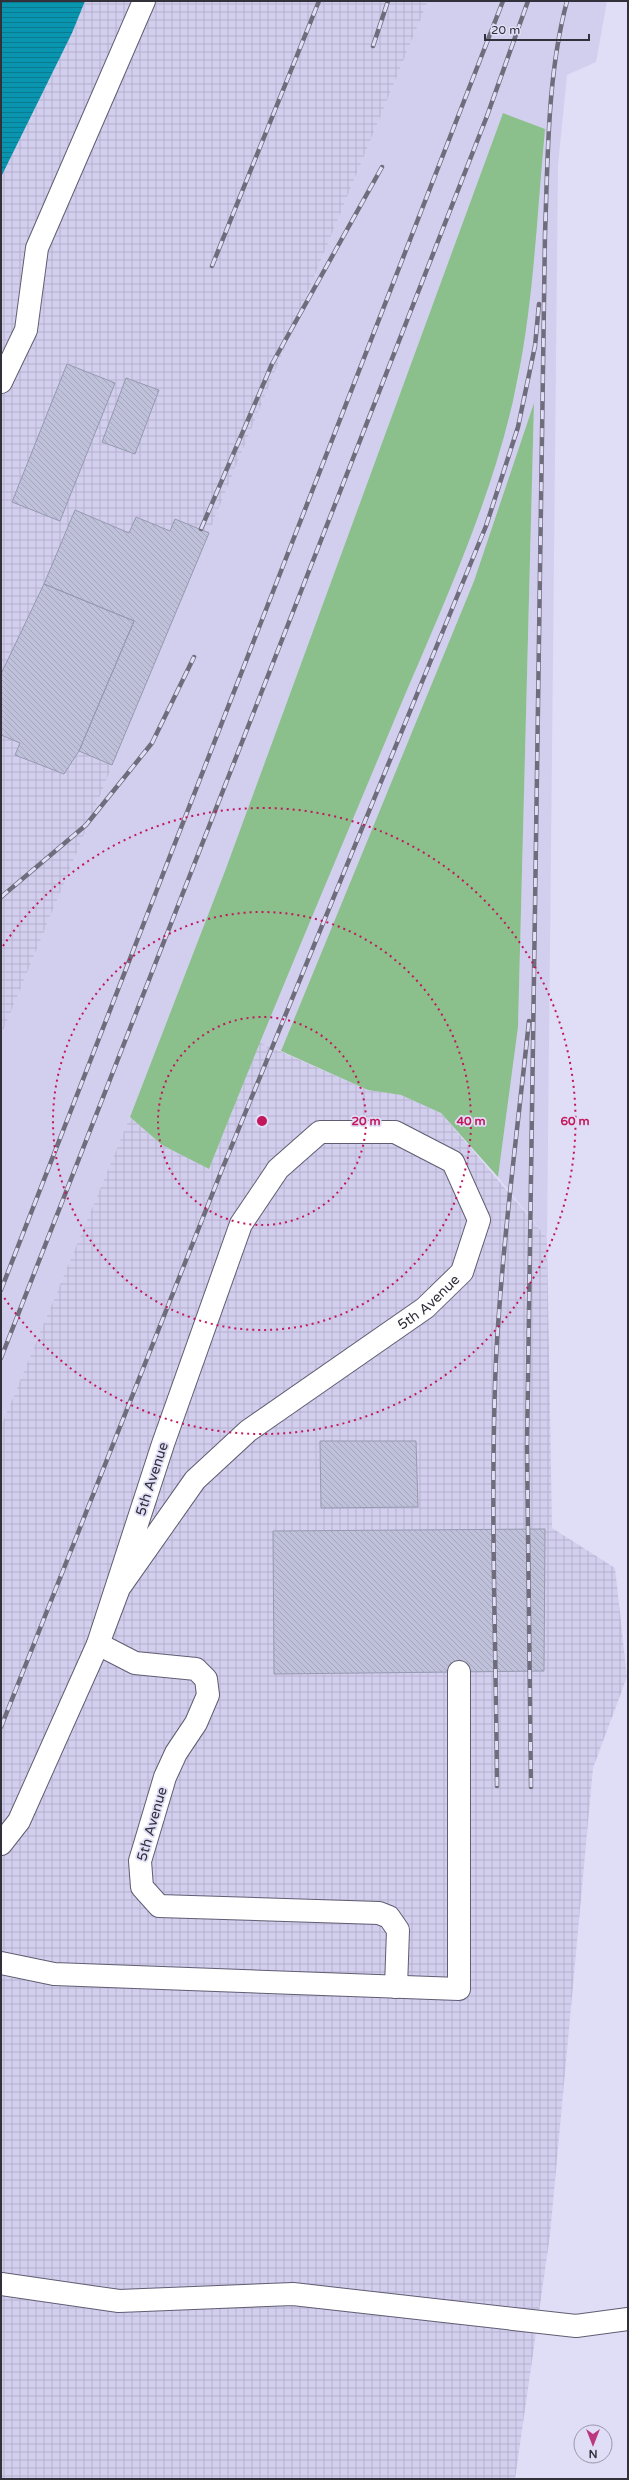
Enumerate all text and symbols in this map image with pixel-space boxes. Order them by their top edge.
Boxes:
scale bar [485,16,589,42]
text: 20 m [491,23,520,37]
centre of rings [255,1114,269,1128]
text: 20 m [351,1114,381,1128]
text: 40 m [456,1114,486,1128]
text: 60 m [560,1114,590,1128]
street label: 5th Avenue [394,1271,463,1333]
street label: 5th Avenue [132,1440,172,1518]
street label: 5th Avenue [133,1785,171,1863]
north arrow [573,2424,613,2464]
text: N [589,2447,597,2460]

